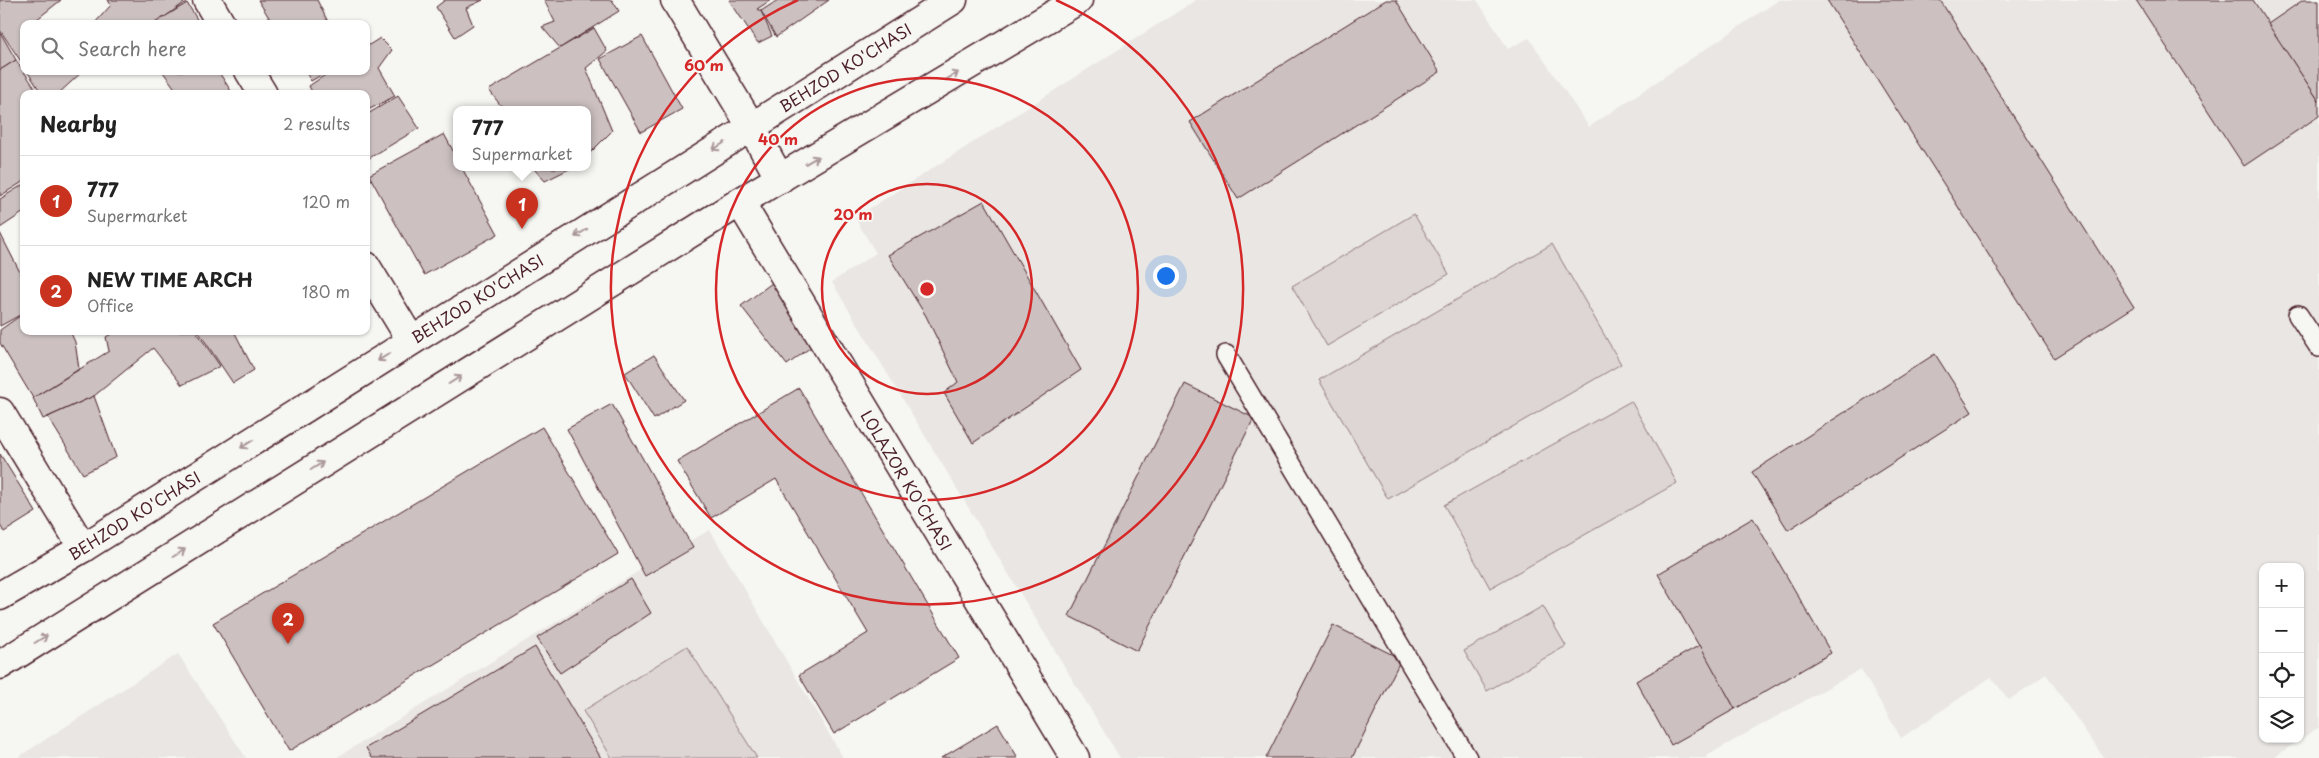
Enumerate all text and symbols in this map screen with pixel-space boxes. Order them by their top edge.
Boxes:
street label: BEHZOD KO'CHASI [774,17,916,117]
search box [20,20,370,75]
icon: search [38,34,66,62]
text: Search here [78,34,187,62]
text: 60 m [684,53,724,76]
one-way arrow [944,70,958,80]
popup [453,106,591,171]
text: Nearby [40,107,117,139]
text: 2 results [283,111,350,135]
text: 777 [472,113,503,141]
text: 40 m [758,127,798,150]
text: Supermarket [472,141,572,165]
one-way arrow [712,142,726,152]
one-way arrow [805,154,819,164]
text: 777 [87,175,119,203]
pin: 1 [506,188,538,229]
text: 1 [52,189,60,213]
text: 120 m [303,189,350,213]
text: 20 m [834,202,872,225]
text: Supermarket [87,203,187,227]
one-way arrow [575,228,589,238]
street label: BEHZOD KO'CHASI [406,248,548,348]
your location [1153,263,1179,289]
text: NEW TIME ARCH [87,265,253,293]
text: 2 [50,279,62,303]
text: 180 m [302,279,350,303]
centre of rings [918,280,936,298]
text: Office [87,293,134,317]
one-way arrow [378,352,392,362]
one-way arrow [447,375,461,385]
street label: LOLAZOR KO'CHASI [855,405,959,555]
one-way arrow [241,439,255,449]
one-way arrow [309,461,323,471]
street label: BEHZOD KO'CHASI [63,465,205,565]
one-way arrow [172,547,186,557]
map controls [2259,563,2304,743]
button: + [2259,563,2304,608]
pin: 2 [272,603,304,644]
button: − [2259,608,2304,653]
one-way arrow [34,633,48,643]
button: locate [2259,653,2304,698]
button: layers [2259,698,2304,743]

